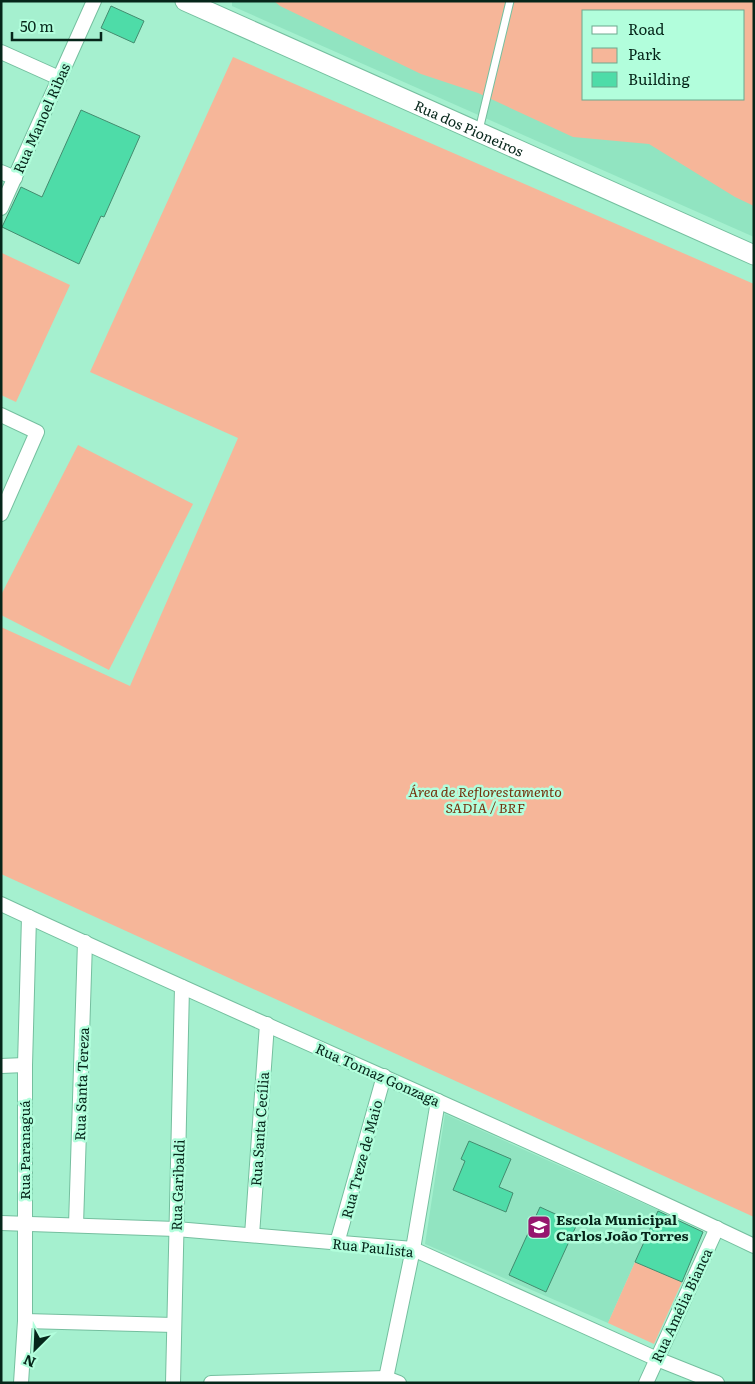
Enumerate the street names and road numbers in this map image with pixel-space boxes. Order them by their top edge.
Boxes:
street label: Rua Manoel Ribas [8,60,74,176]
street label: Rua dos Pioneiros [411,95,527,161]
street label: Rua Santa Tereza [69,1026,93,1141]
street label: Rua Tomaz Gonzaga [313,1038,444,1111]
street label: Rua Santa Cecília [245,1071,273,1187]
street label: Rua Treze de Maio [336,1098,386,1220]
street label: Rua Paranaguá [14,1100,34,1200]
street label: Rua Garibaldi [165,1139,189,1231]
street label: Rua Paulista [331,1233,415,1261]
street label: Rua Amélia Bianca [646,1244,716,1365]

